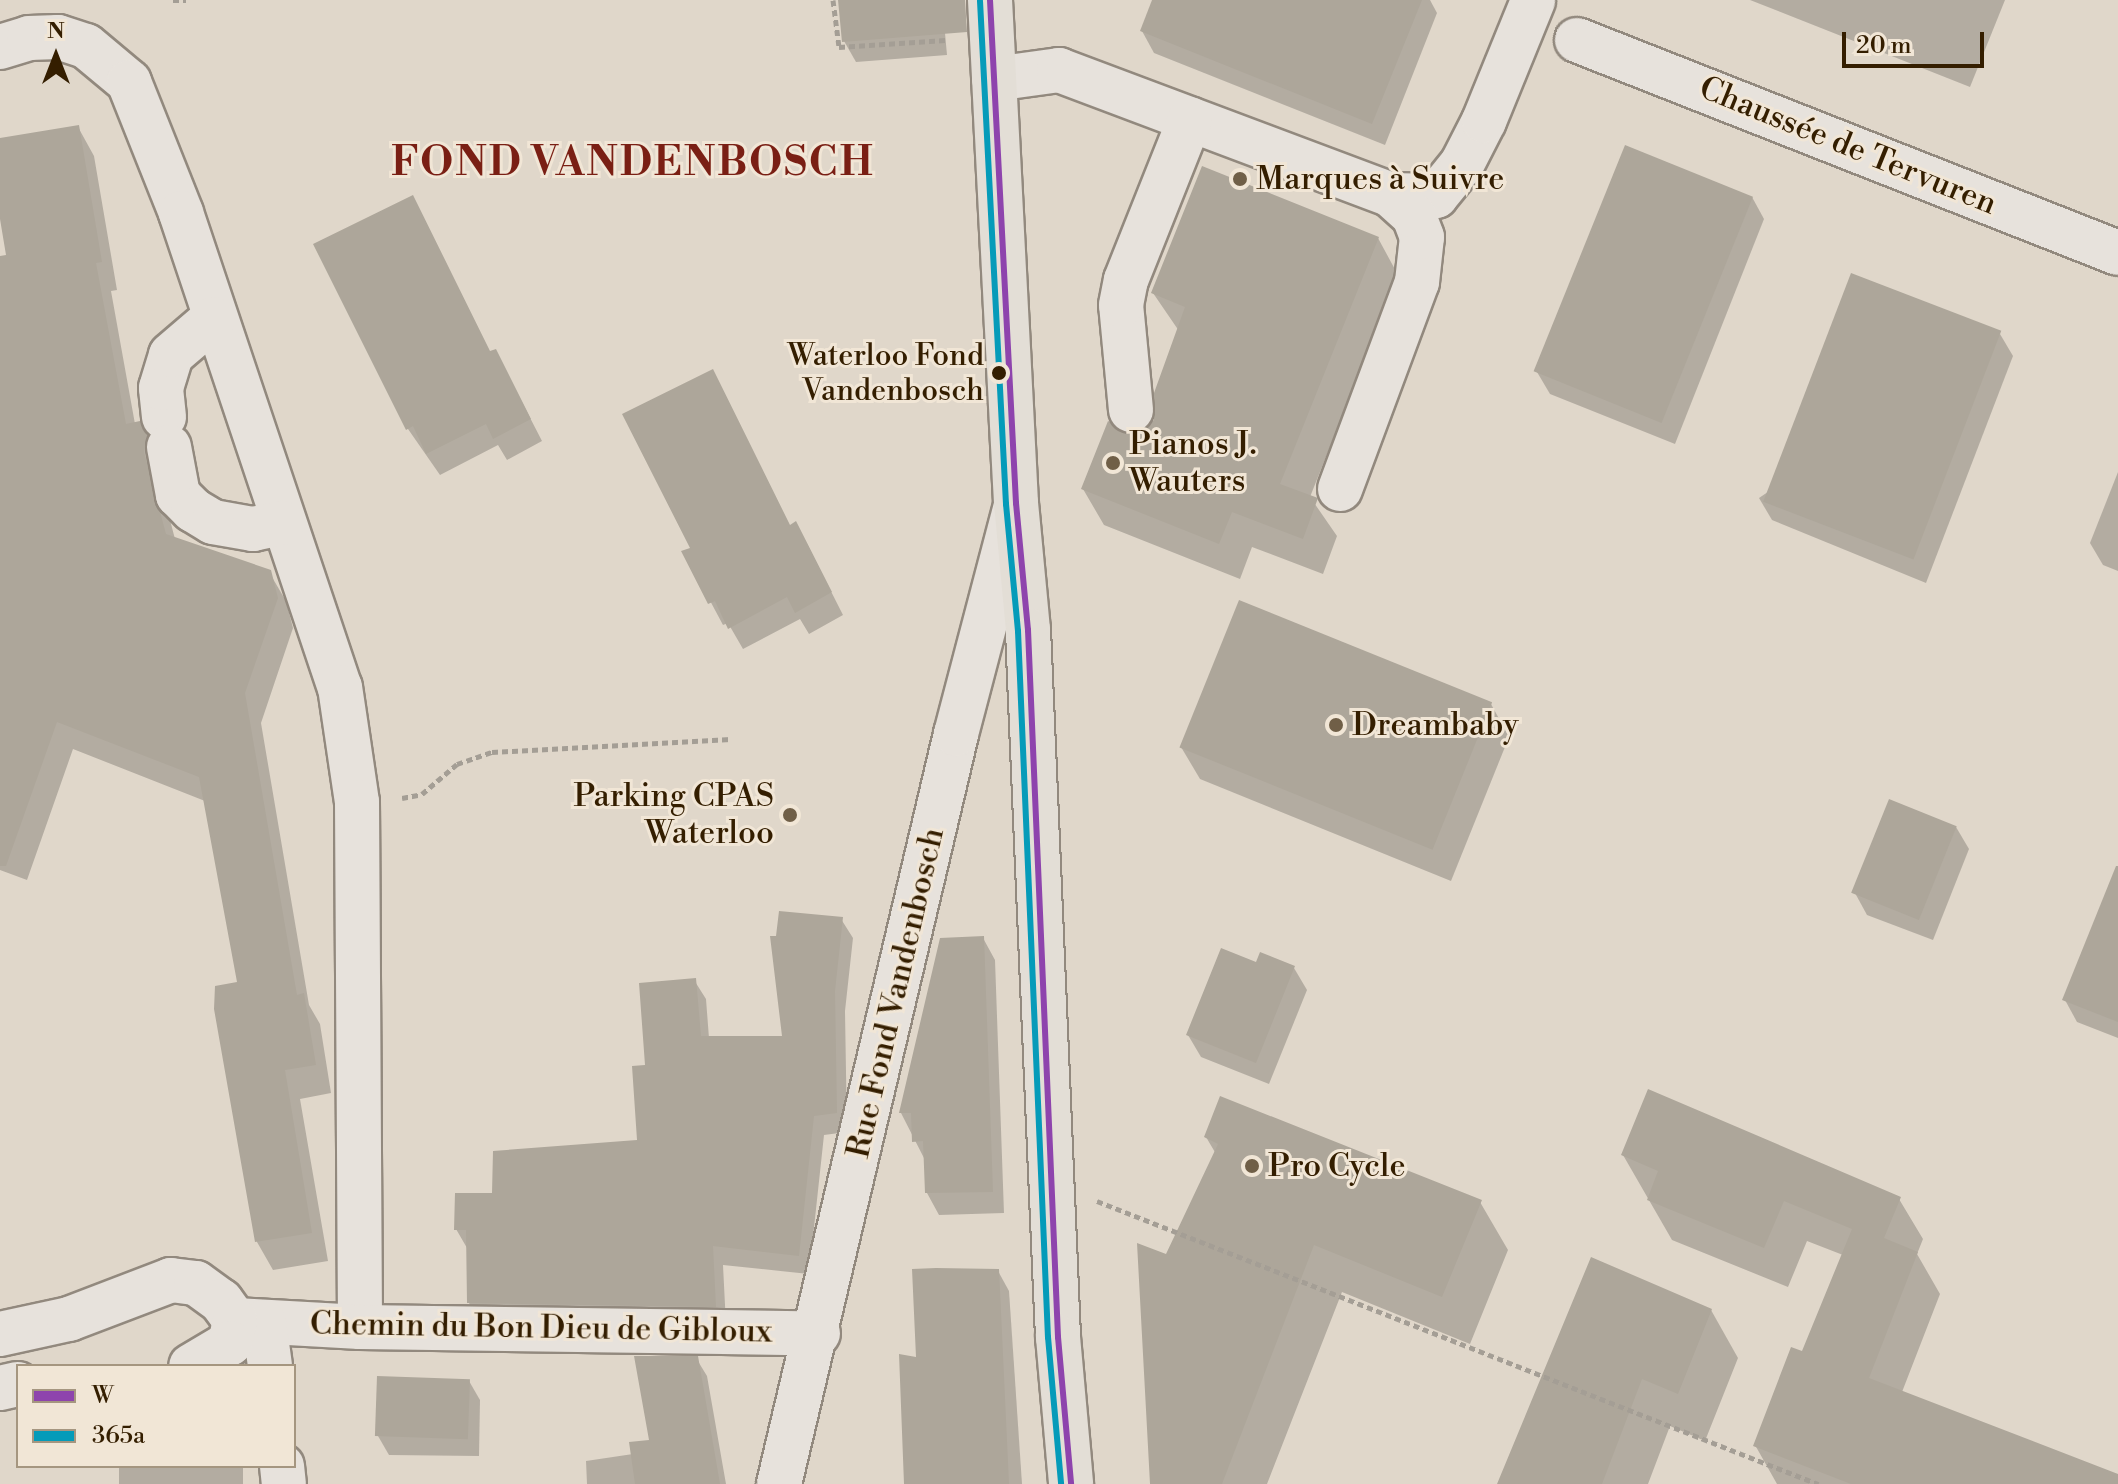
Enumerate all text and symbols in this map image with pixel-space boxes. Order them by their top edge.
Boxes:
north arrow [16,16,96,96]
scale bar [1846,16,1988,66]
text: N [47,18,65,45]
text: 20 m [1856,31,1912,61]
street label: Chaussée de Tervuren [1694,69,2002,223]
district label: FOND VANDENBOSCH [391,139,875,187]
place label: Marques à Suivre [1256,160,1504,198]
marker: Marques à Suivre [1231,170,1249,188]
place label: Waterloo Fond Vandenbosch [787,338,984,408]
marker: Waterloo Fond Vandenbosch [991,365,1007,381]
place label: Pianos J. Wauters [1129,426,1257,501]
marker: Pianos J. Wauters [1104,454,1122,472]
place label: Dreambaby [1352,706,1519,744]
marker: Dreambaby [1327,716,1345,734]
place label: Parking CPAS Waterloo [573,778,774,853]
marker: Parking CPAS Waterloo [781,806,799,824]
street label: Rue Fond Vandenbosch [839,824,953,1162]
place label: Pro Cycle [1268,1147,1406,1185]
marker: Pro Cycle [1243,1157,1261,1175]
street label: Chemin du Bon Dieu de Gibloux [310,1305,772,1351]
legend [16,1364,296,1468]
text: W [92,1381,114,1411]
text: 365a [92,1421,145,1451]

